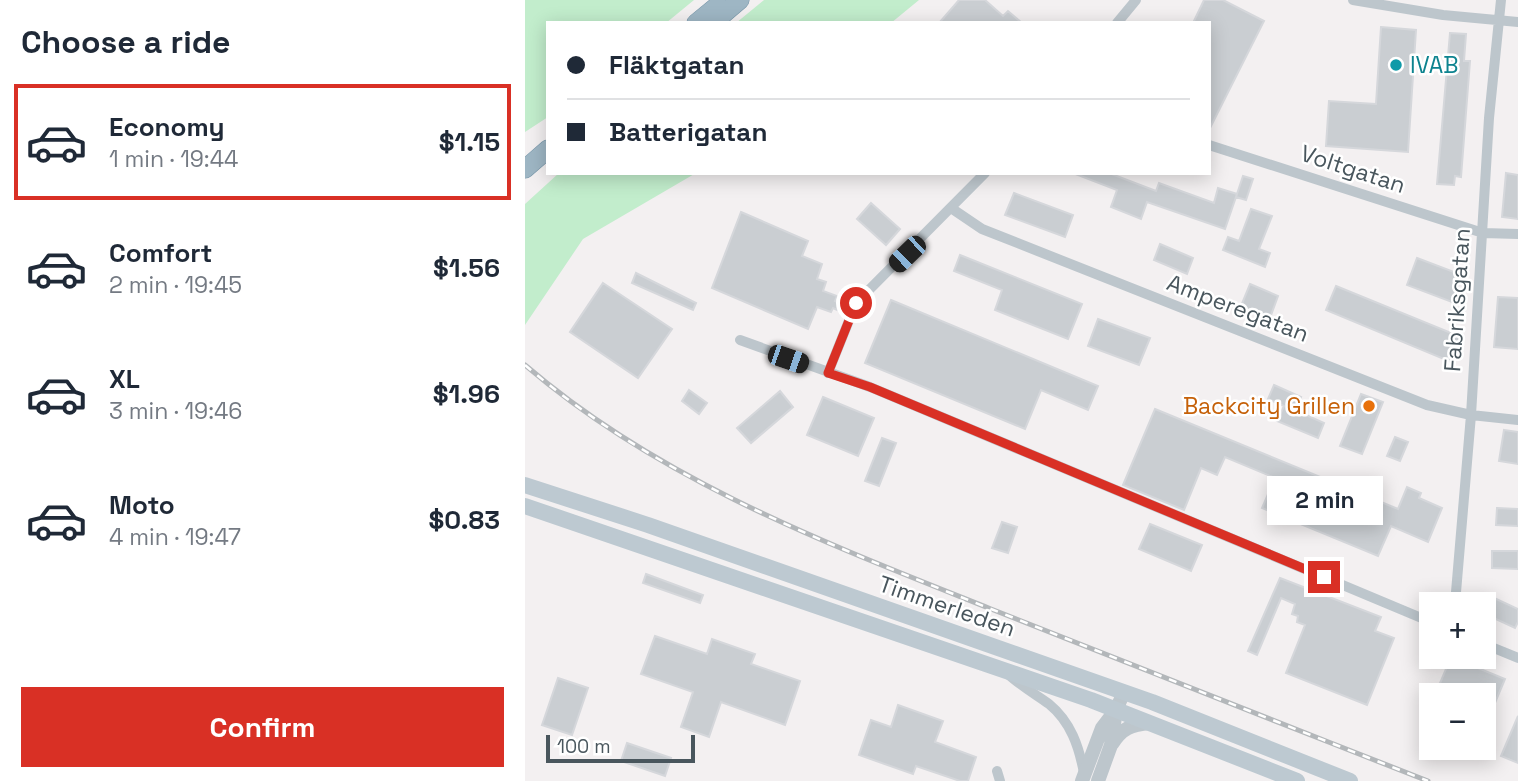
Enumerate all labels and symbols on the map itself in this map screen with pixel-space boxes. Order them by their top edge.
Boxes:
place label: IVAB [1410,50,1458,80]
marker: IVAB [1388,57,1404,73]
street label: Voltgatan [1297,138,1409,200]
street label: Fabriksgatan [1437,227,1477,373]
car [885,232,930,276]
street label: Amperegatan [1163,267,1313,349]
route start [840,287,872,319]
car [765,342,812,376]
place label: Backcity Grillen [1183,391,1355,421]
marker: Backcity Grillen [1361,398,1377,414]
callout: 2 min [1266,476,1382,524]
route end [1308,561,1340,593]
street label: Timmerleden [875,569,1019,643]
scale bar [546,732,695,764]

